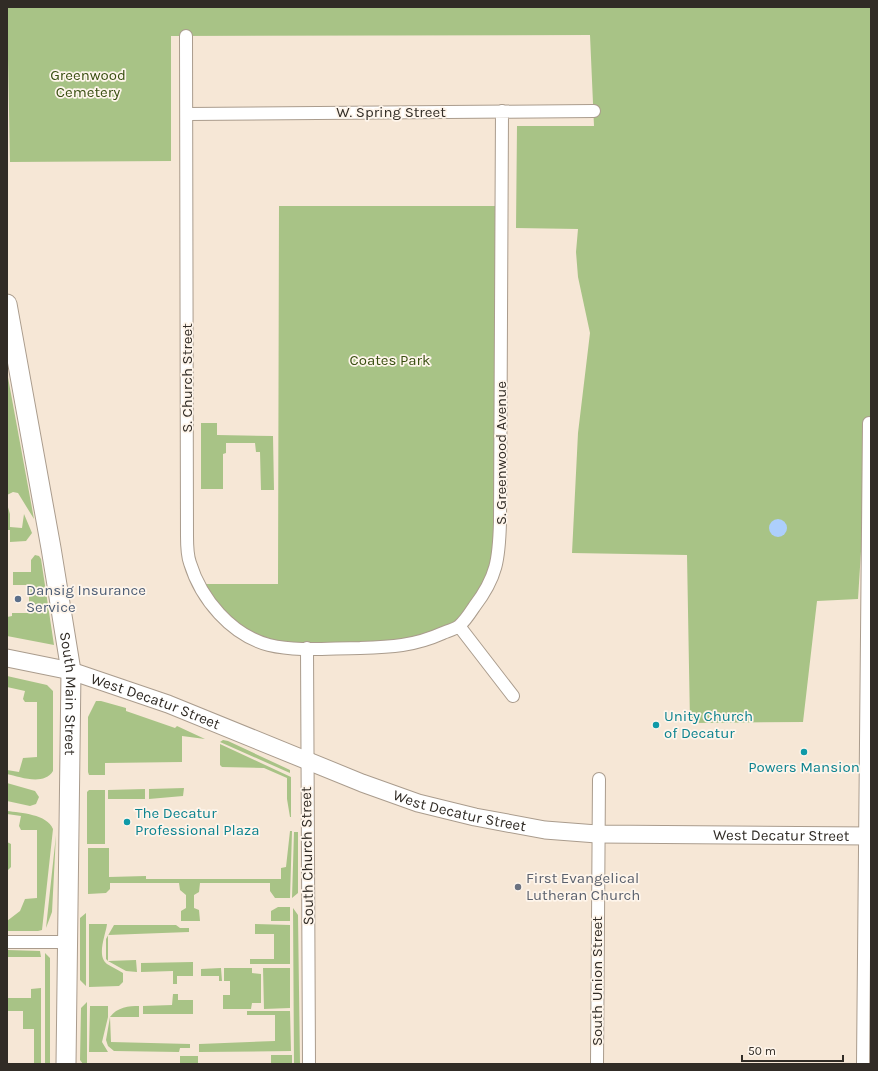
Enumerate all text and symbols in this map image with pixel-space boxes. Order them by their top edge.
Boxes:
park label: Greenwood Cemetery [50,66,126,101]
street label: W. Spring Street [336,103,446,121]
street label: S. Church Street [178,323,196,433]
park label: Coates Park [350,351,430,369]
street label: S. Greenwood Avenue [492,381,510,525]
place label: Dansig Insurance Service [26,581,146,616]
marker: Dansig Insurance Service [13,594,23,604]
street label: South Main Street [56,631,80,756]
street label: West Decatur Street [88,669,223,733]
place label: Unity Church of Decatur [664,707,753,742]
marker: Unity Church of Decatur [651,720,661,730]
marker: Powers Mansion [799,747,809,757]
place label: Powers Mansion [748,758,860,776]
street label: South Church Street [297,786,317,926]
street label: West Decatur Street [391,786,528,835]
place label: The Decatur Professional Plaza [135,804,259,839]
marker: The Decatur Professional Plaza [122,817,132,827]
street label: West Decatur Street [713,826,850,845]
place label: First Evangelical Lutheran Church [526,869,640,904]
marker: First Evangelical Lutheran Church [513,882,523,892]
street label: South Union Street [588,916,606,1046]
scale bar [742,1037,843,1063]
text: 50 m [748,1044,776,1058]

